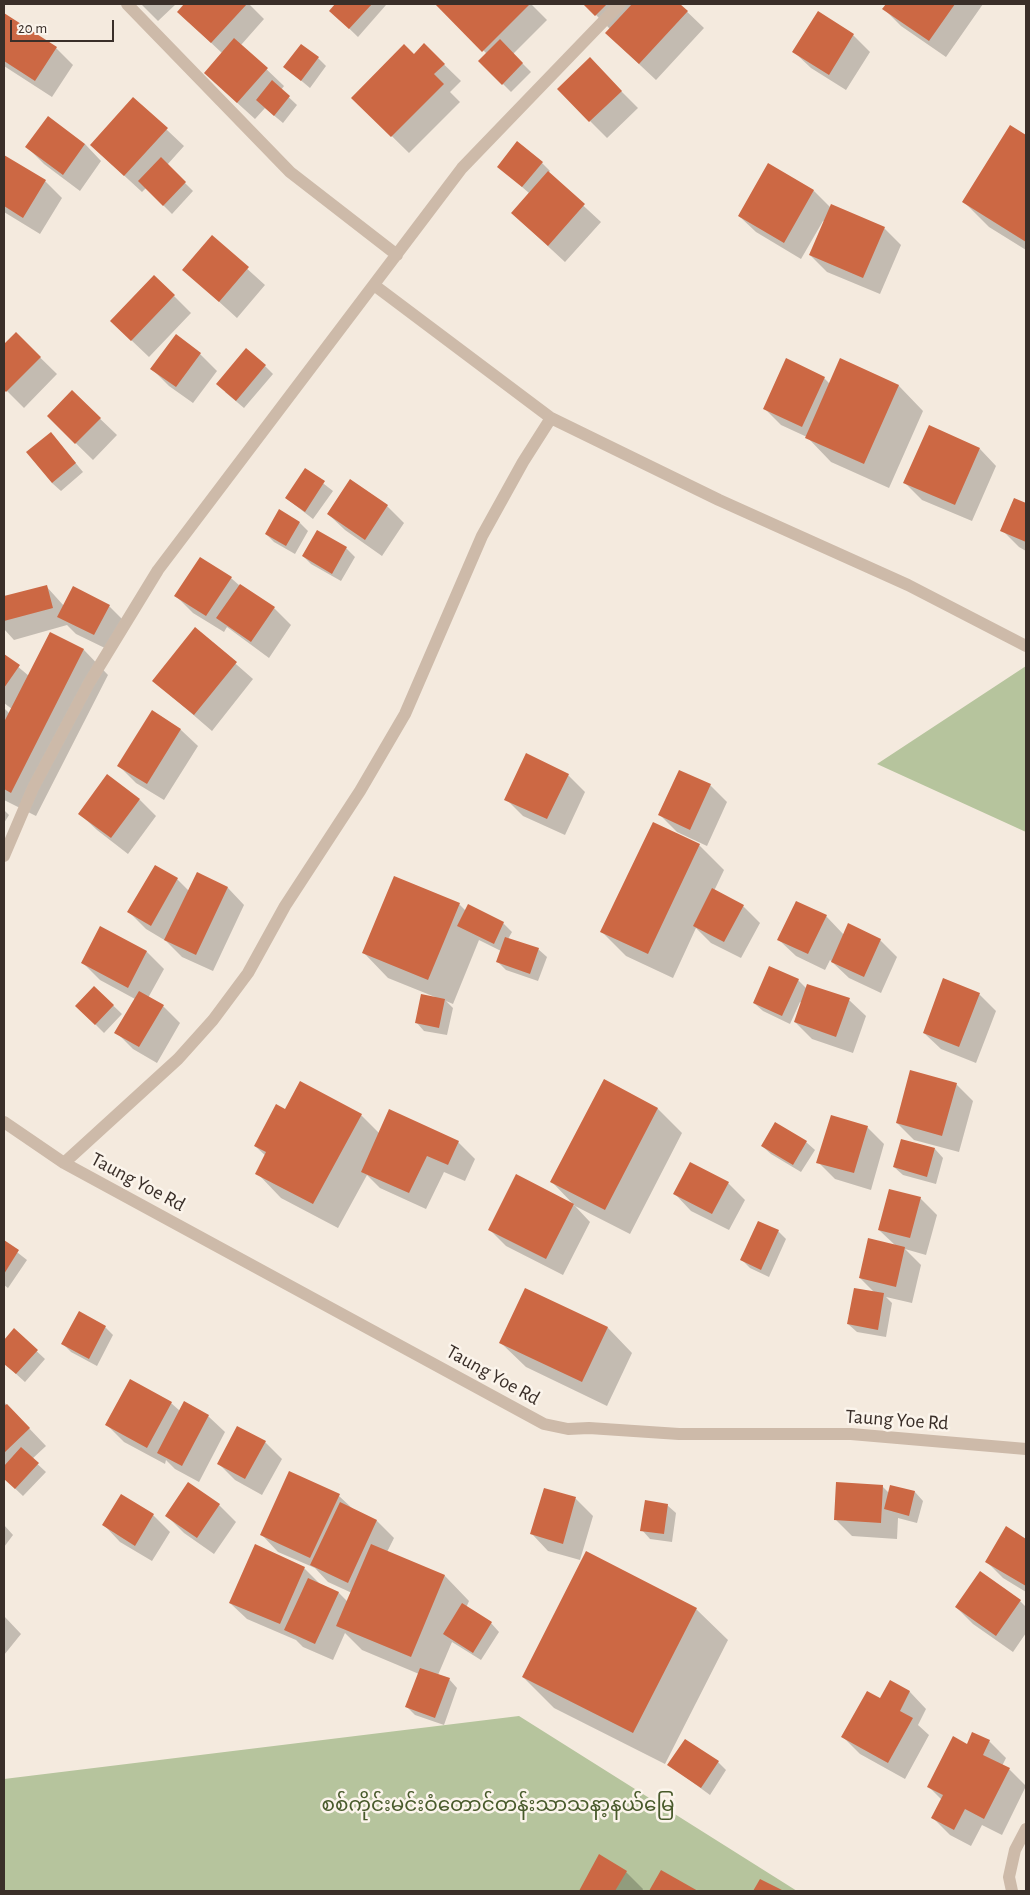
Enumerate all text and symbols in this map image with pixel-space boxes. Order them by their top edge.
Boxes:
scale bar [12,10,116,42]
text: 20 m [18,21,47,36]
street label: Taung Yoe Rd [87,1147,189,1217]
street label: Taung Yoe Rd [442,1339,544,1411]
street label: Taung Yoe Rd [845,1404,949,1436]
park label: စစ်ကိုင်းမင်းဝံတောင်တန်းသာသနာ့နယ်မြေ [321,1793,675,1817]

